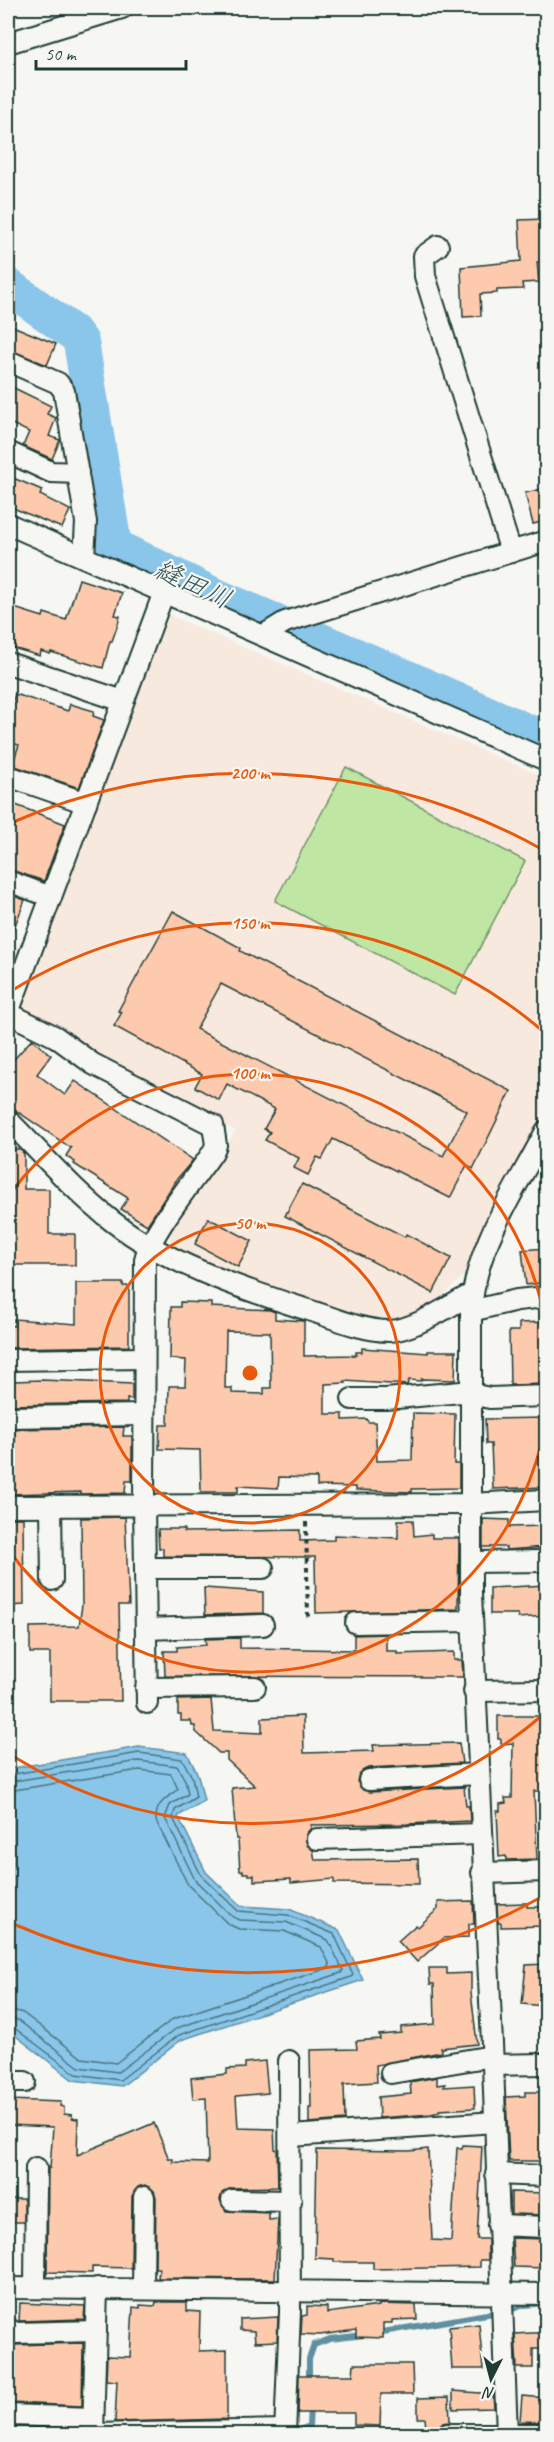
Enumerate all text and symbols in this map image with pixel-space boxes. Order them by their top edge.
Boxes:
scale bar [36,33,186,71]
text: 50 m [45,43,78,65]
water label: 縫田川 [149,551,237,617]
text: 200 m [231,762,271,784]
text: 150 m [231,912,271,934]
text: 100 m [231,1062,271,1084]
text: 50 m [235,1212,267,1234]
centre of rings [240,1363,260,1383]
north arrow [461,2349,521,2409]
text: N [480,2382,496,2403]

